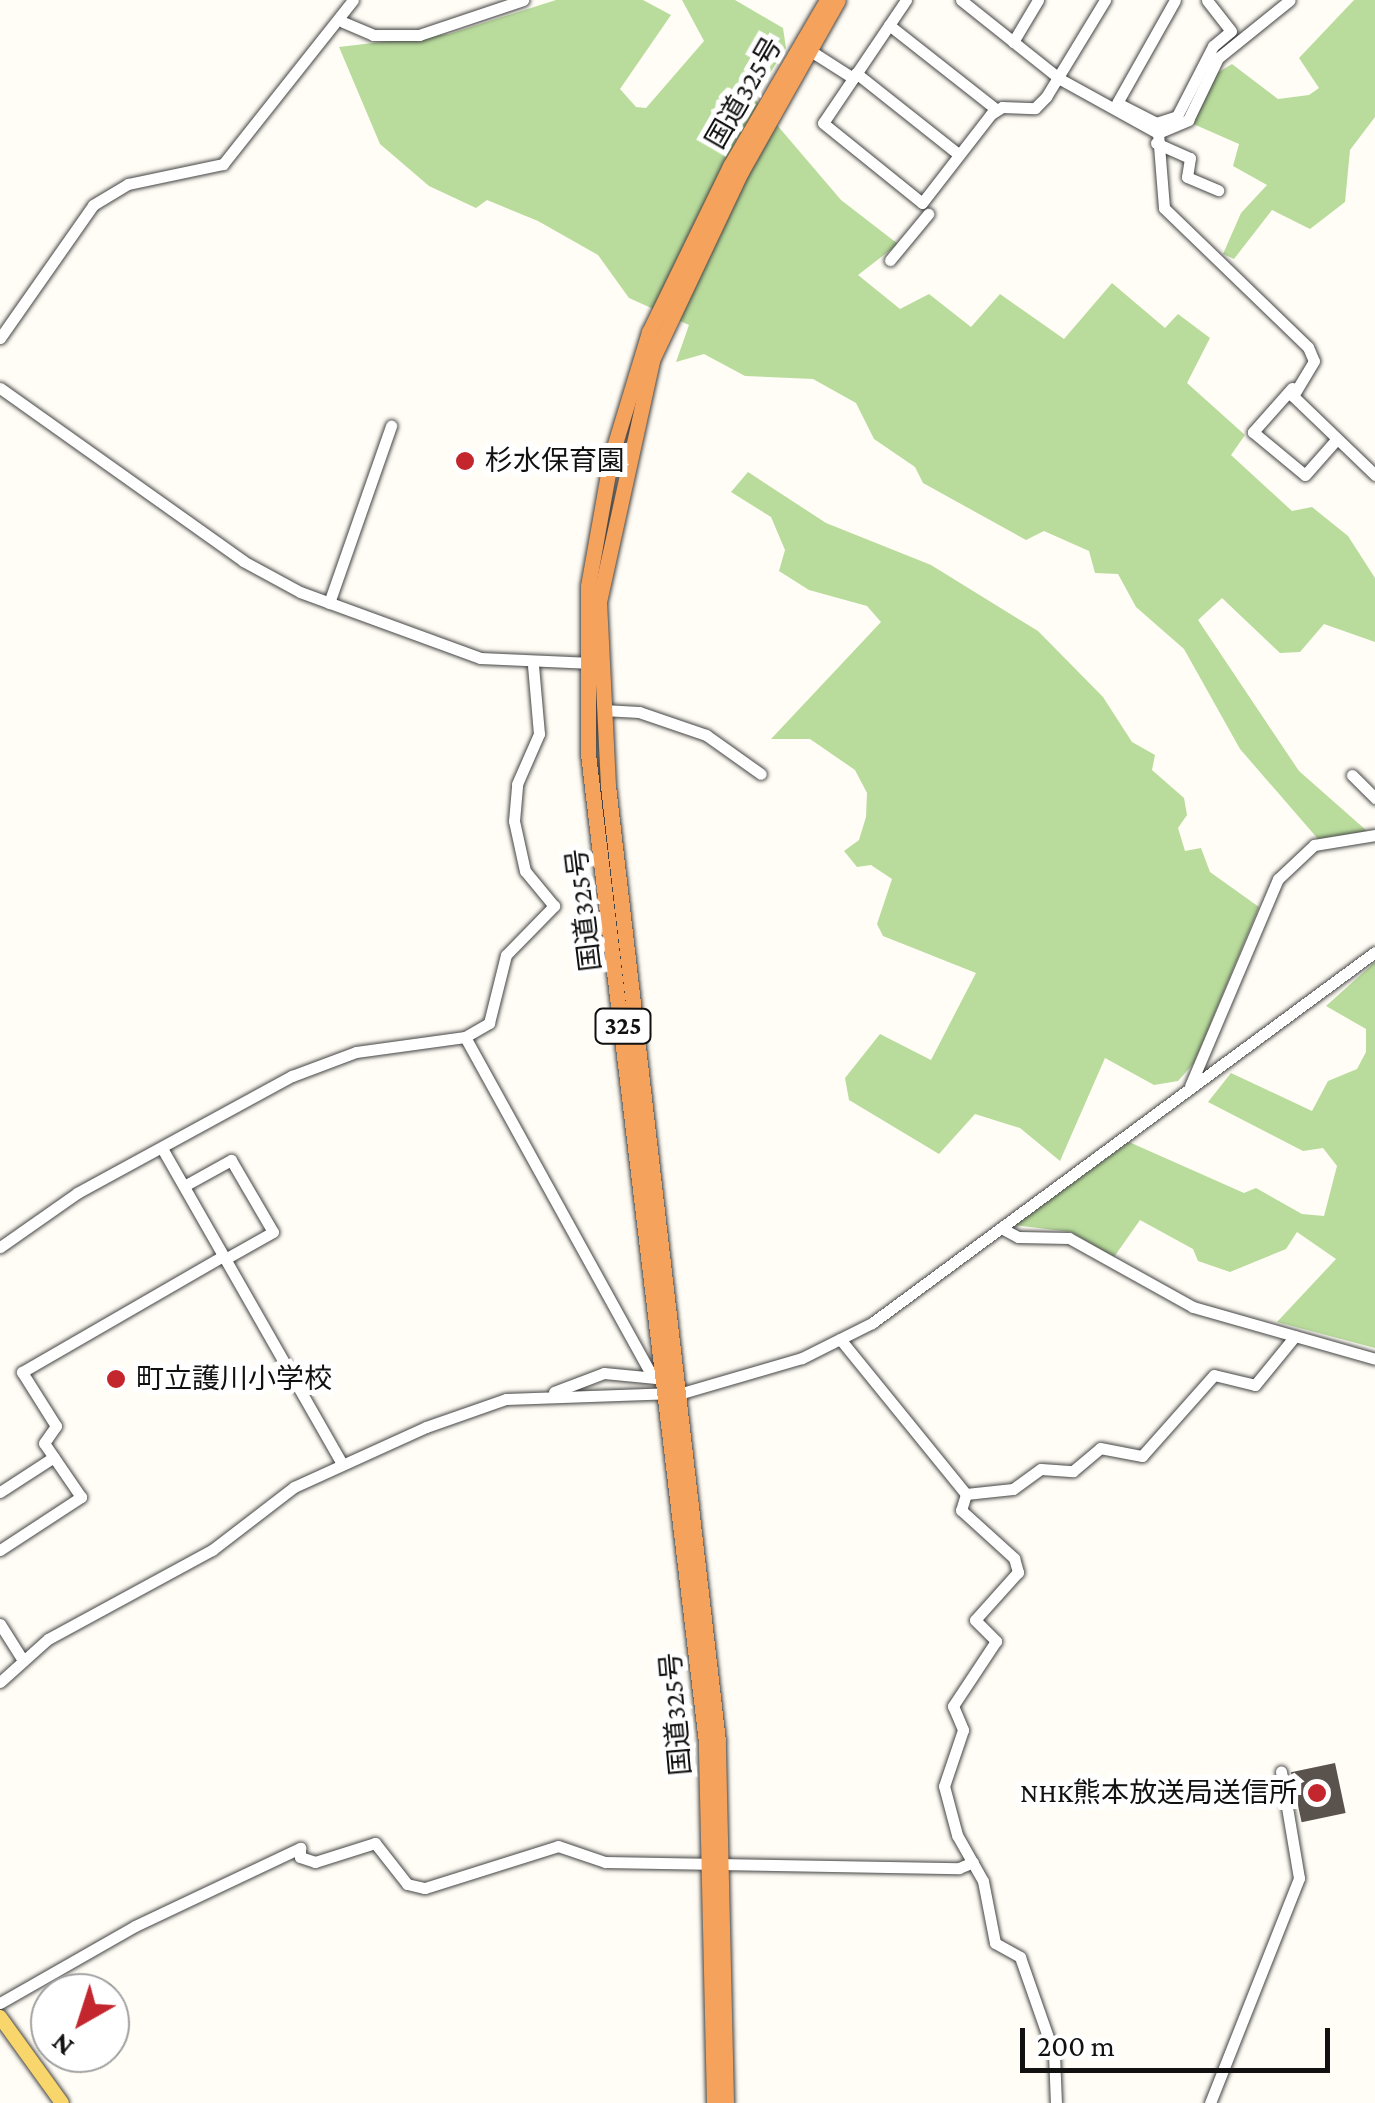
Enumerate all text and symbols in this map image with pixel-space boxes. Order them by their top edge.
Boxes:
street label: 国道325号 [699,31,789,155]
place label: 杉水保育園 [485,444,625,478]
marker: 杉水保育園 [454,450,476,472]
street label: 国道325号 [560,847,608,973]
road number: 325 [593,1006,653,1046]
place label: 町立護川小学校 [136,1362,332,1396]
marker: 町立護川小学校 [105,1368,127,1390]
street label: 国道325号 [654,1651,698,1777]
place label: NHK熊本放送局送信所 [1020,1776,1297,1810]
marker: NHK熊本放送局送信所 [1306,1782,1328,1804]
north arrow [30,1973,130,2073]
scale bar [1025,2008,1335,2070]
text: N [45,2027,79,2063]
text: 200 m [1037,2029,1115,2062]

